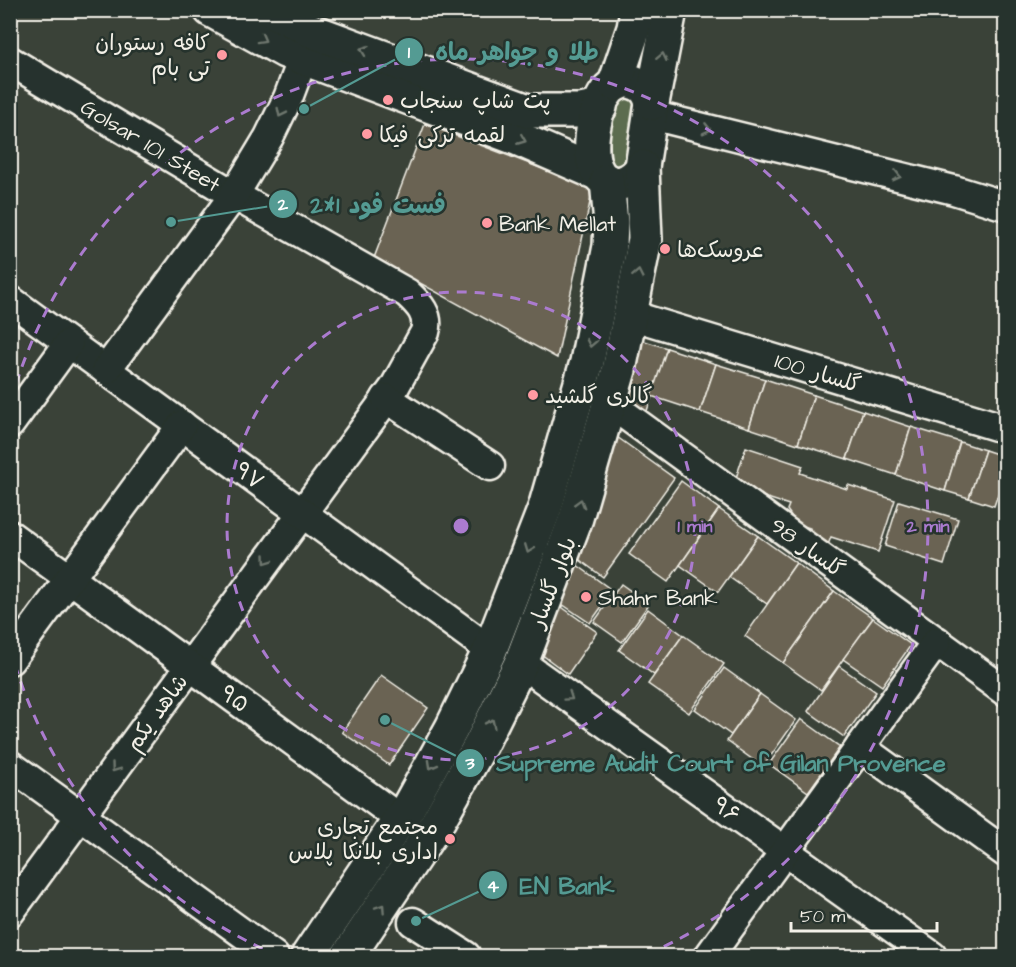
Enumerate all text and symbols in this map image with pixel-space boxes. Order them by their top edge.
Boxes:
place label: کافه رستوران تی بام [95,28,211,84]
callout: طلا و جواهر ماه [394,31,611,73]
one-way arrow [256,32,266,43]
text: طلا و جواهر ماه [435,36,599,70]
text: 1 [408,40,411,65]
one-way arrow [359,45,370,57]
marker: کافه رستوران تی بام [215,48,229,62]
one-way arrow [655,52,668,62]
place label: پت شاپ سنجاب [400,86,551,117]
street label: Golsar 101 Steet [74,92,226,200]
marker: پت شاپ سنجاب [381,93,395,107]
one-way arrow [277,106,289,117]
place label: لقمه ترکی فیکا [379,120,505,151]
one-way arrow [702,121,712,134]
marker: لقمه ترکی فیکا [360,127,374,141]
one-way arrow [515,133,526,145]
one-way arrow [891,168,901,181]
callout: فست فود 1*2 [268,183,458,225]
text: فست فود 1*2 [309,189,446,223]
text: 2 [277,192,289,217]
place label: Bank Mellat [499,209,616,240]
marker: Bank Mellat [480,216,494,230]
place label: عروسک‌ها [677,235,764,266]
marker: عروسک‌ها [658,242,672,256]
one-way arrow [631,269,644,279]
one-way arrow [585,337,598,347]
street label: گلسار 100 [771,346,864,401]
place label: گالری گلشید [545,381,652,412]
marker: گالری گلشید [526,388,540,402]
street label: ۹۷ [228,455,270,497]
one-way arrow [573,498,585,509]
street label: گلسار 98 [764,511,850,586]
text: 1 min [677,514,713,539]
text: 2 min [905,514,950,539]
centre of rings [451,516,471,536]
street label: بلوار گلسار [521,533,585,634]
one-way arrow [524,543,536,554]
one-way arrow [263,553,274,564]
place label: Shahr Bank [598,583,718,614]
marker: Shahr Bank [579,590,593,604]
street label: شاهد یکم [119,668,196,758]
street label: ۹۵ [213,678,255,720]
one-way arrow [562,690,573,701]
one-way arrow [484,718,496,729]
callout: Supreme Audit Court of Gilan Provence [455,742,958,784]
text: Supreme Audit Court of Gilan Provence [495,747,946,781]
text: 3 [464,751,475,776]
one-way arrow [427,759,439,769]
one-way arrow [111,762,122,773]
street label: ۹۶ [706,790,746,831]
place label: مجتمع تجاری اداری بلانکا پلاس [289,812,438,868]
marker: مجتمع تجاری اداری بلانکا پلاس [443,832,457,846]
callout: EN Bank [478,864,627,906]
text: EN Bank [520,870,615,904]
text: 4 [487,874,500,899]
scale bar [791,895,936,933]
one-way arrow [374,904,385,915]
text: 50 m [800,904,845,929]

